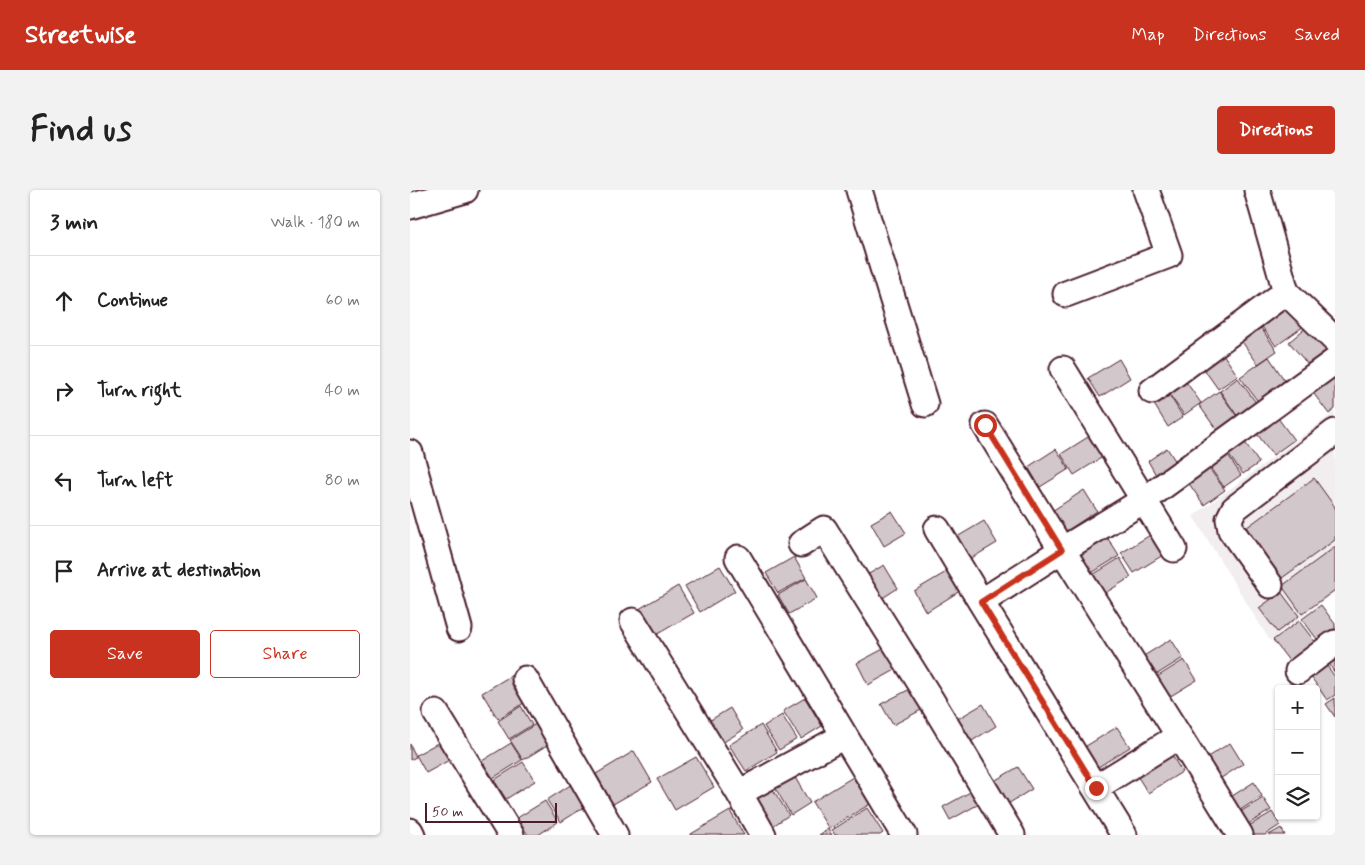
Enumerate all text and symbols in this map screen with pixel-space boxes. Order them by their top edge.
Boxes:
text: Streetwise [25,20,136,51]
text: Map [1132,23,1165,47]
text: Directions [1193,23,1267,47]
text: Saved [1295,23,1340,47]
button: Directions [1217,106,1335,154]
text: Find us [30,107,132,153]
text: 3 min [50,209,98,237]
text: Walk · 180 m [271,212,360,233]
icon: ahead [50,287,78,315]
text: Continue [97,288,168,313]
text: 60 m [326,290,360,311]
icon: right [50,377,78,405]
text: Turn right [97,378,181,403]
text: 40 m [324,380,360,401]
route start [974,414,997,437]
icon: left [50,467,78,495]
text: Turn left [97,468,173,493]
text: 80 m [325,470,360,491]
icon: arrive [50,557,78,585]
text: Arrive at destination [97,558,261,583]
button: Save [50,630,200,678]
button: Share [210,630,360,678]
map controls [1275,685,1320,820]
button: + [1275,685,1320,730]
button: − [1275,730,1320,775]
button: layers [1275,775,1320,820]
route end [1085,777,1108,800]
scale bar [425,800,558,823]
text: 50 m [432,803,463,821]

